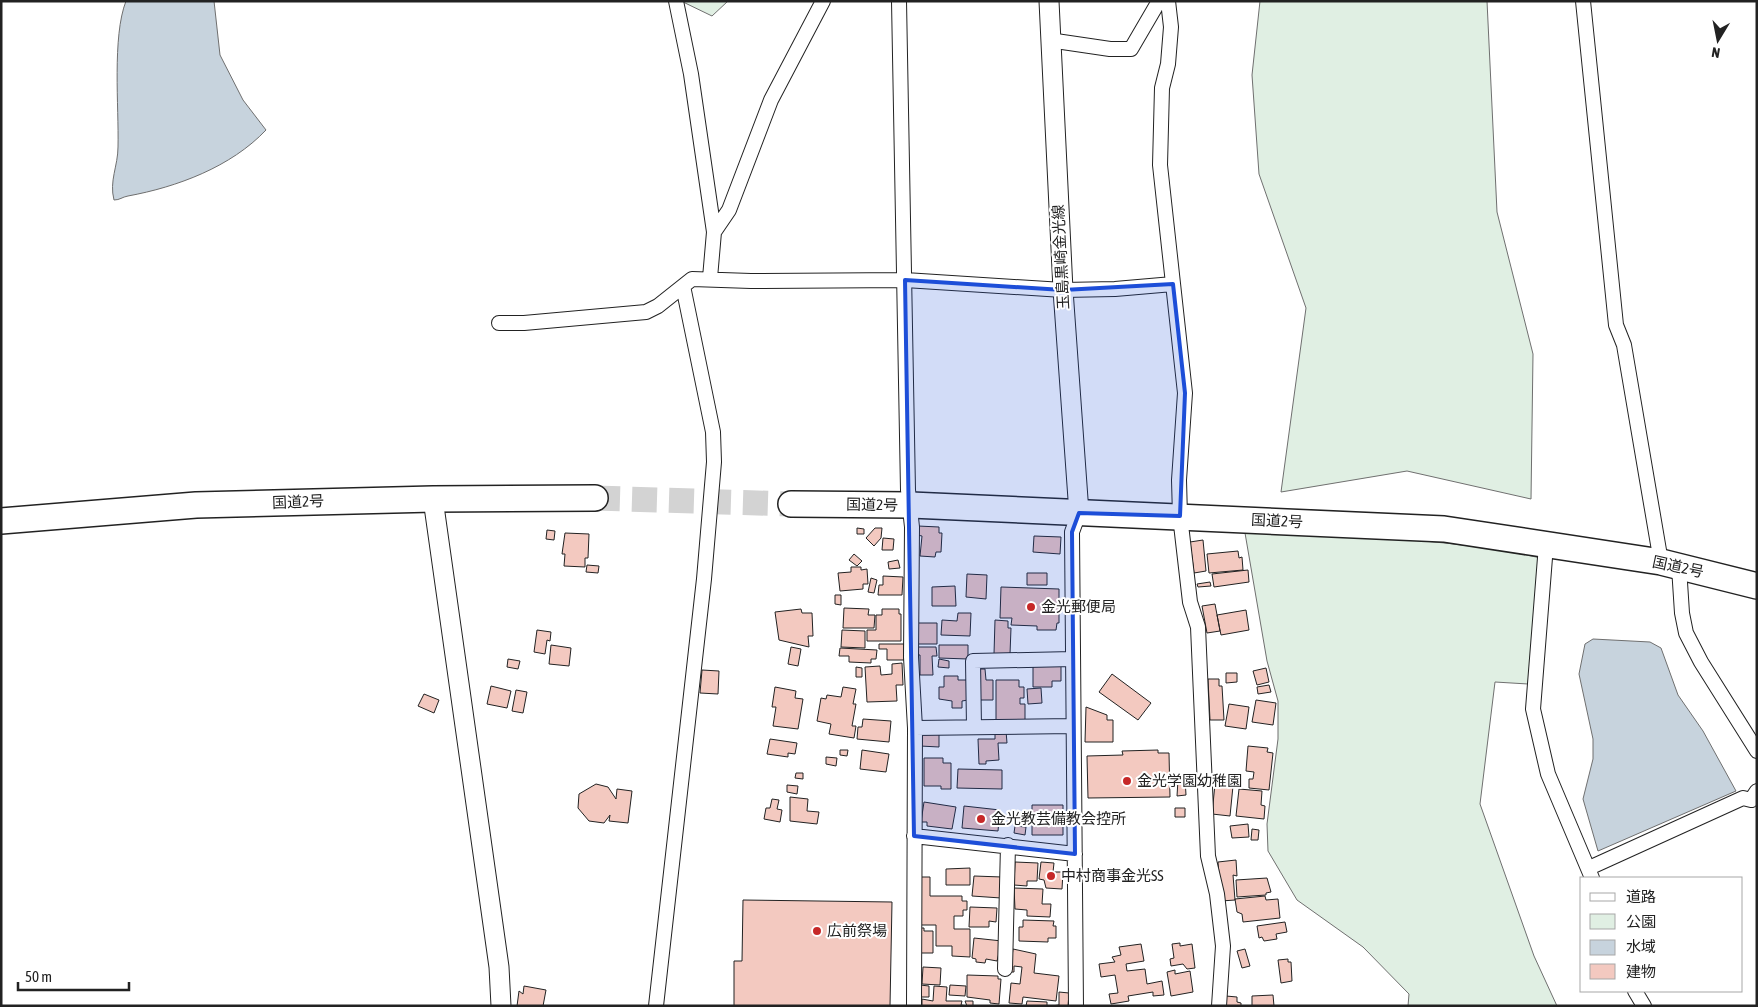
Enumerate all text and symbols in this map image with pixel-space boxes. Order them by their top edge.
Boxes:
north arrow [1693,15,1743,65]
text: N [1710,44,1721,61]
street label: 玉島黒崎金光線 [1049,204,1072,310]
street label: 国道2号 [272,492,324,511]
street label: 国道2号 [846,496,898,513]
street label: 国道2号 [1251,511,1303,530]
street label: 国道2号 [1651,553,1705,580]
place label: 金光郵便局 [1041,598,1116,615]
marker: 金光郵便局 [1025,601,1037,613]
place label: 金光学園幼稚園 [1137,772,1242,789]
marker: 金光学園幼稚園 [1121,775,1133,787]
place label: 金光教芸備教会控所 [991,810,1126,827]
marker: 金光教芸備教会控所 [975,813,987,825]
place label: 中村商事金光SS [1061,867,1164,884]
marker: 中村商事金光SS [1045,870,1057,882]
legend [1580,877,1743,992]
text: 道路 [1626,888,1656,905]
text: 公園 [1626,913,1656,930]
place label: 広前祭場 [827,922,887,939]
marker: 広前祭場 [811,925,823,937]
text: 水域 [1626,938,1656,955]
scale bar [18,960,129,992]
text: 建物 [1626,963,1656,980]
text: 50 m [25,968,52,985]

